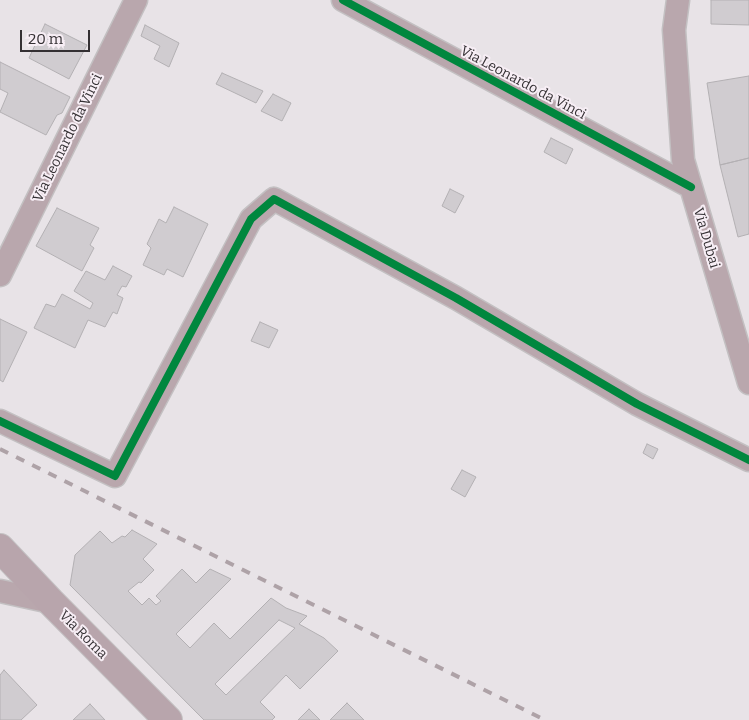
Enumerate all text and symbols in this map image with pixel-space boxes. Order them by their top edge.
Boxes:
scale bar [22,20,92,52]
text: 20 m [28,30,63,48]
street label: Via Leonardo da Vinci [457,43,589,123]
street label: Via Leonardo da Vinci [30,71,106,205]
street label: Via Dubai [689,206,723,270]
street label: Via Roma [55,607,111,663]

